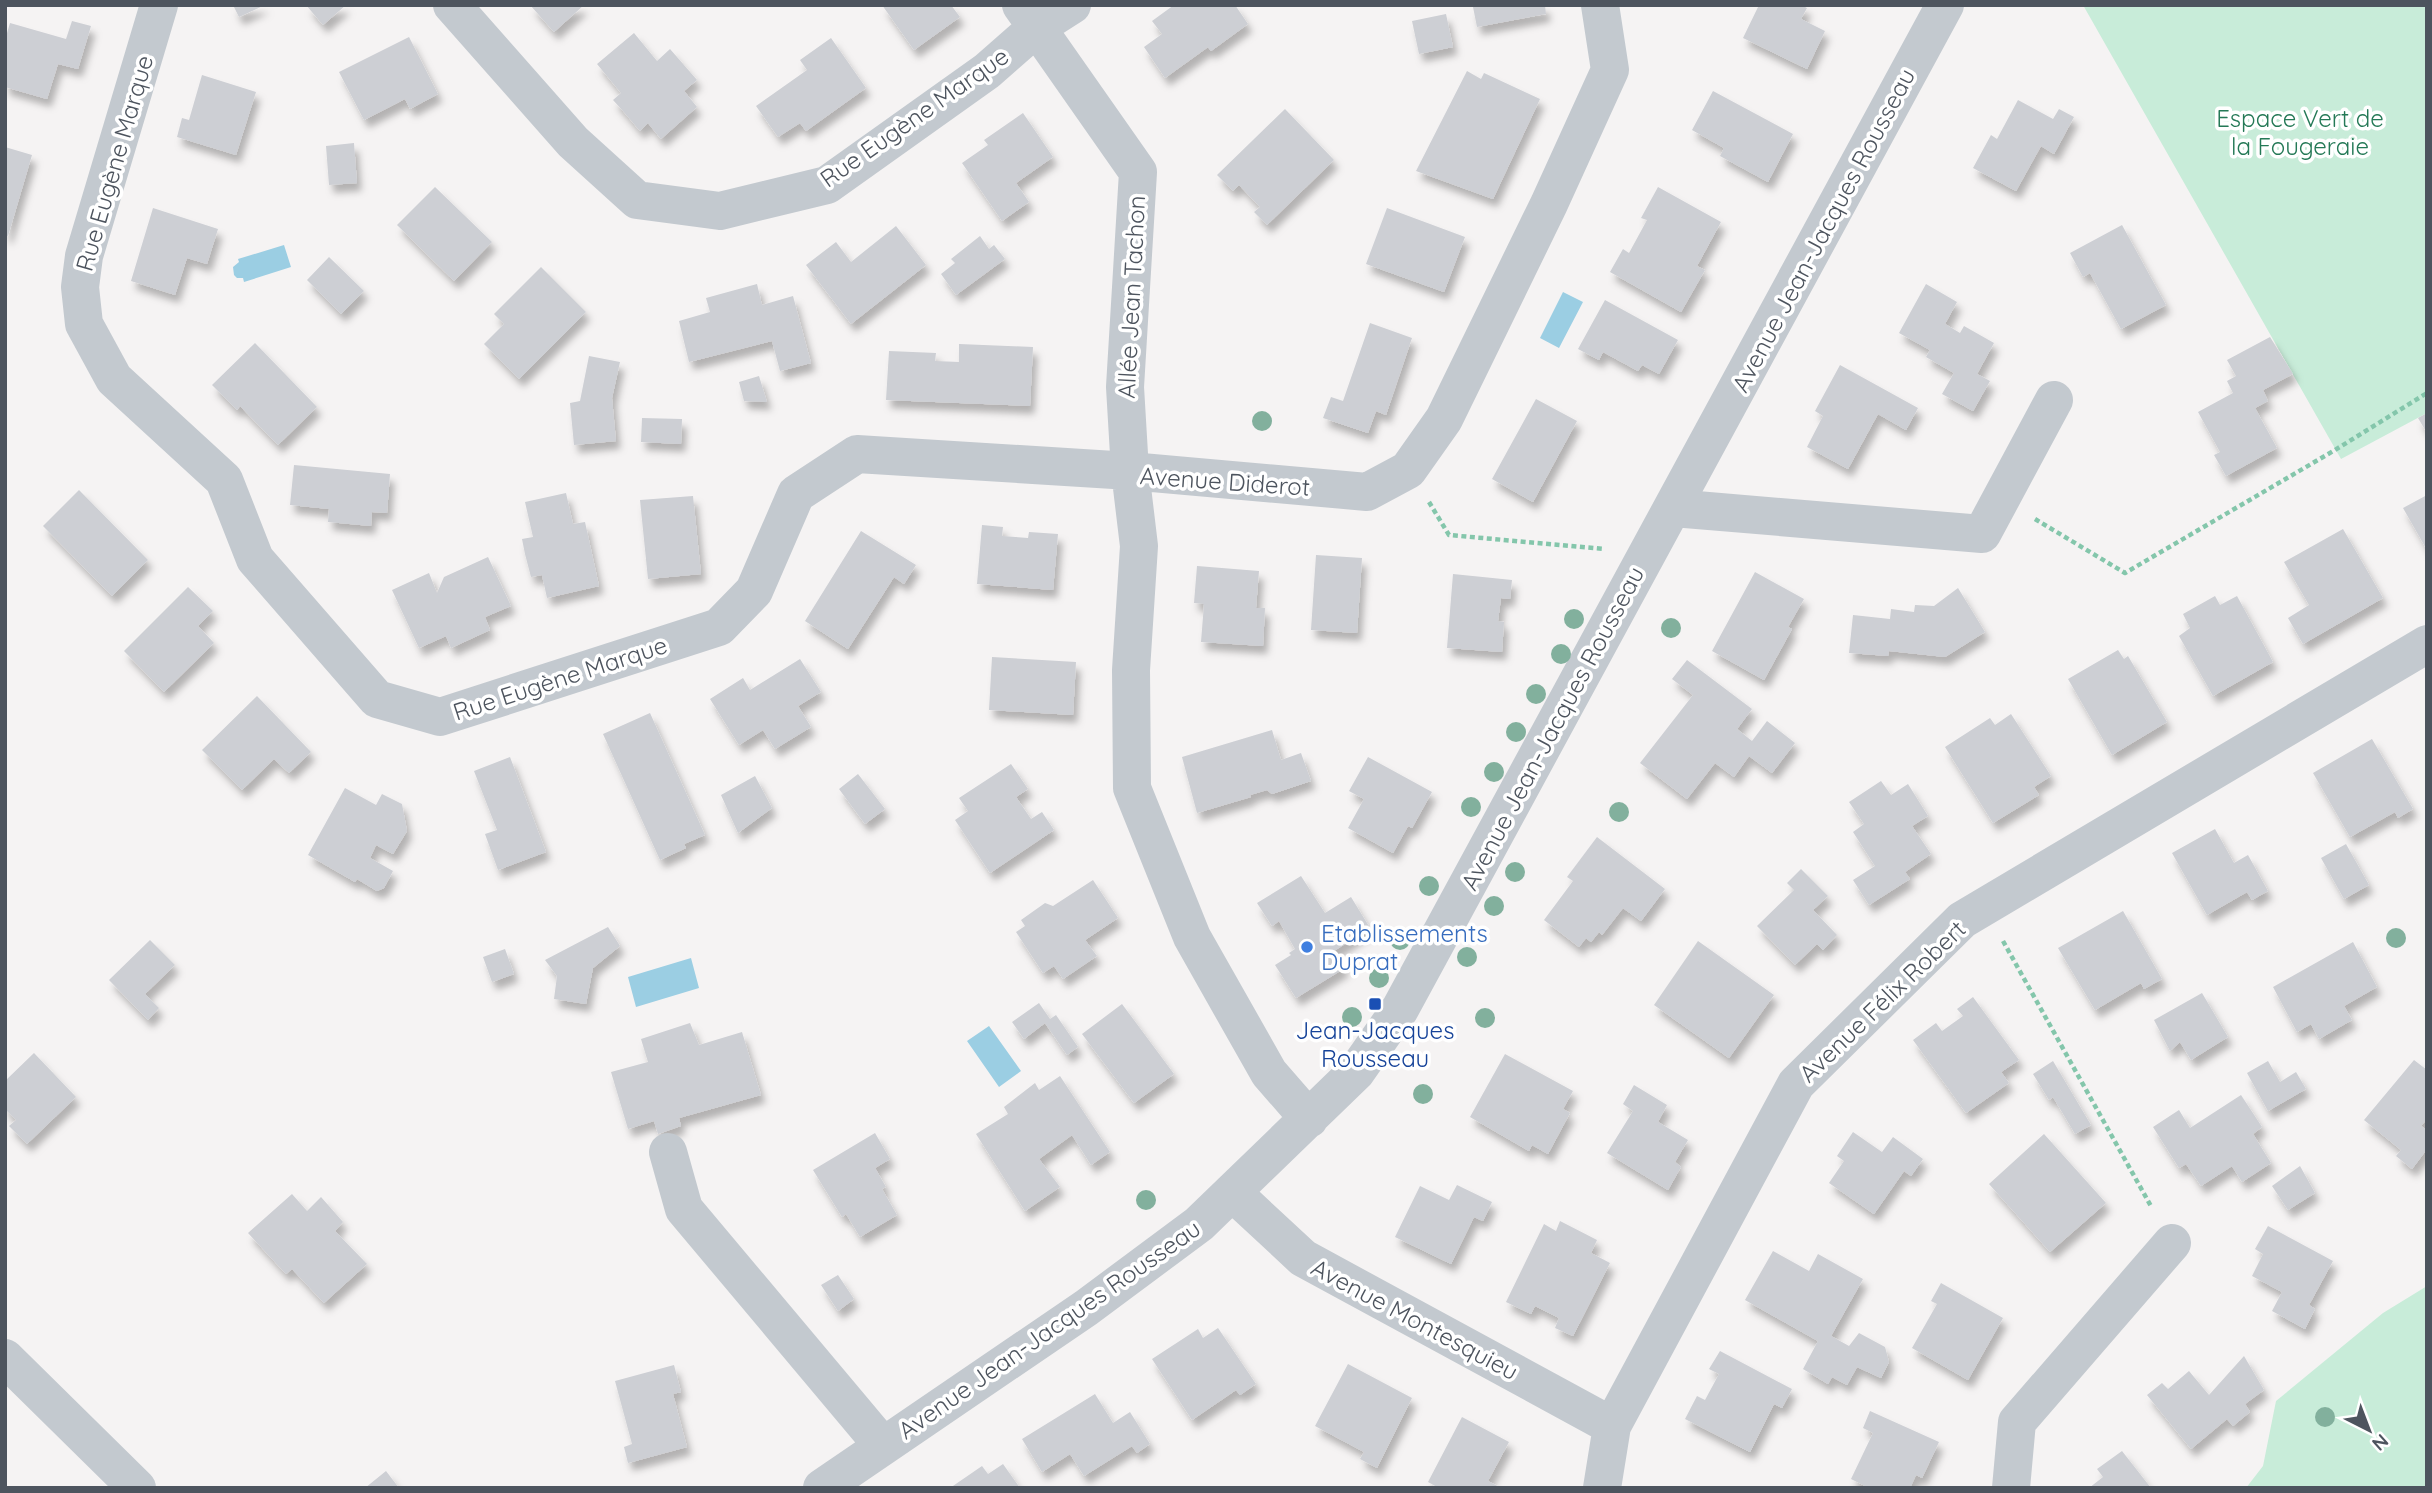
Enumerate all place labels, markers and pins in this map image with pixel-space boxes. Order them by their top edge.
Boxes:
place label: Etablissements Duprat [1321,918,1488,976]
marker: Etablissements Duprat [1299,939,1315,955]
marker: Jean-Jacques Rousseau [1367,996,1383,1012]
place label: Jean-Jacques Rousseau [1296,1015,1454,1073]

